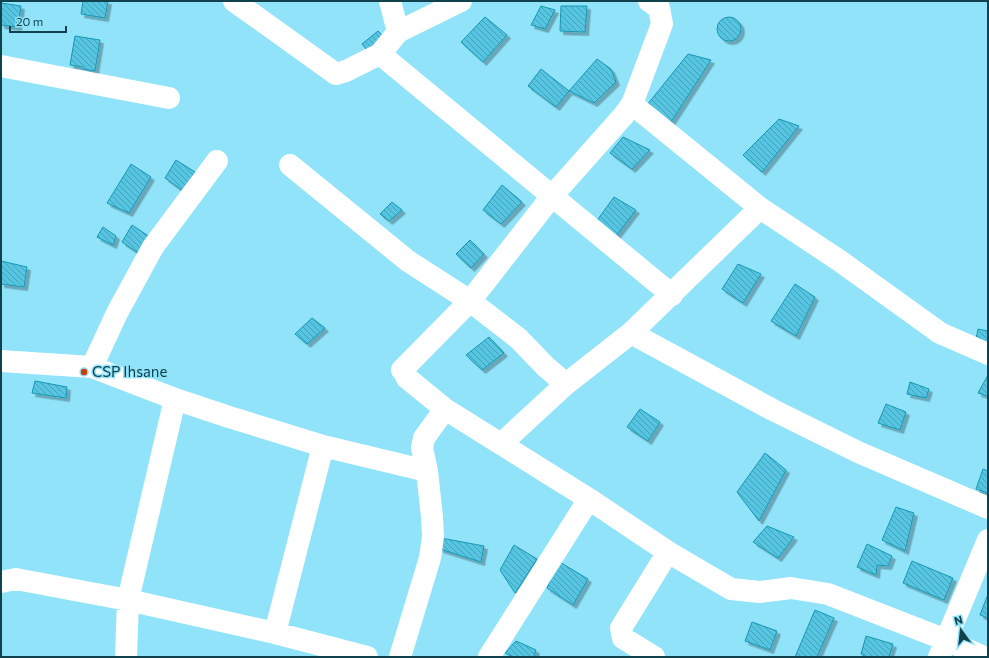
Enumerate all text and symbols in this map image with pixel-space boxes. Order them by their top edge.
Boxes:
scale bar [10,8,66,34]
text: 20 m [16,14,43,28]
place label: CSP Ihsane [92,362,167,380]
marker: CSP Ihsane [79,367,89,377]
north arrow [941,610,981,650]
text: N [953,613,964,627]

